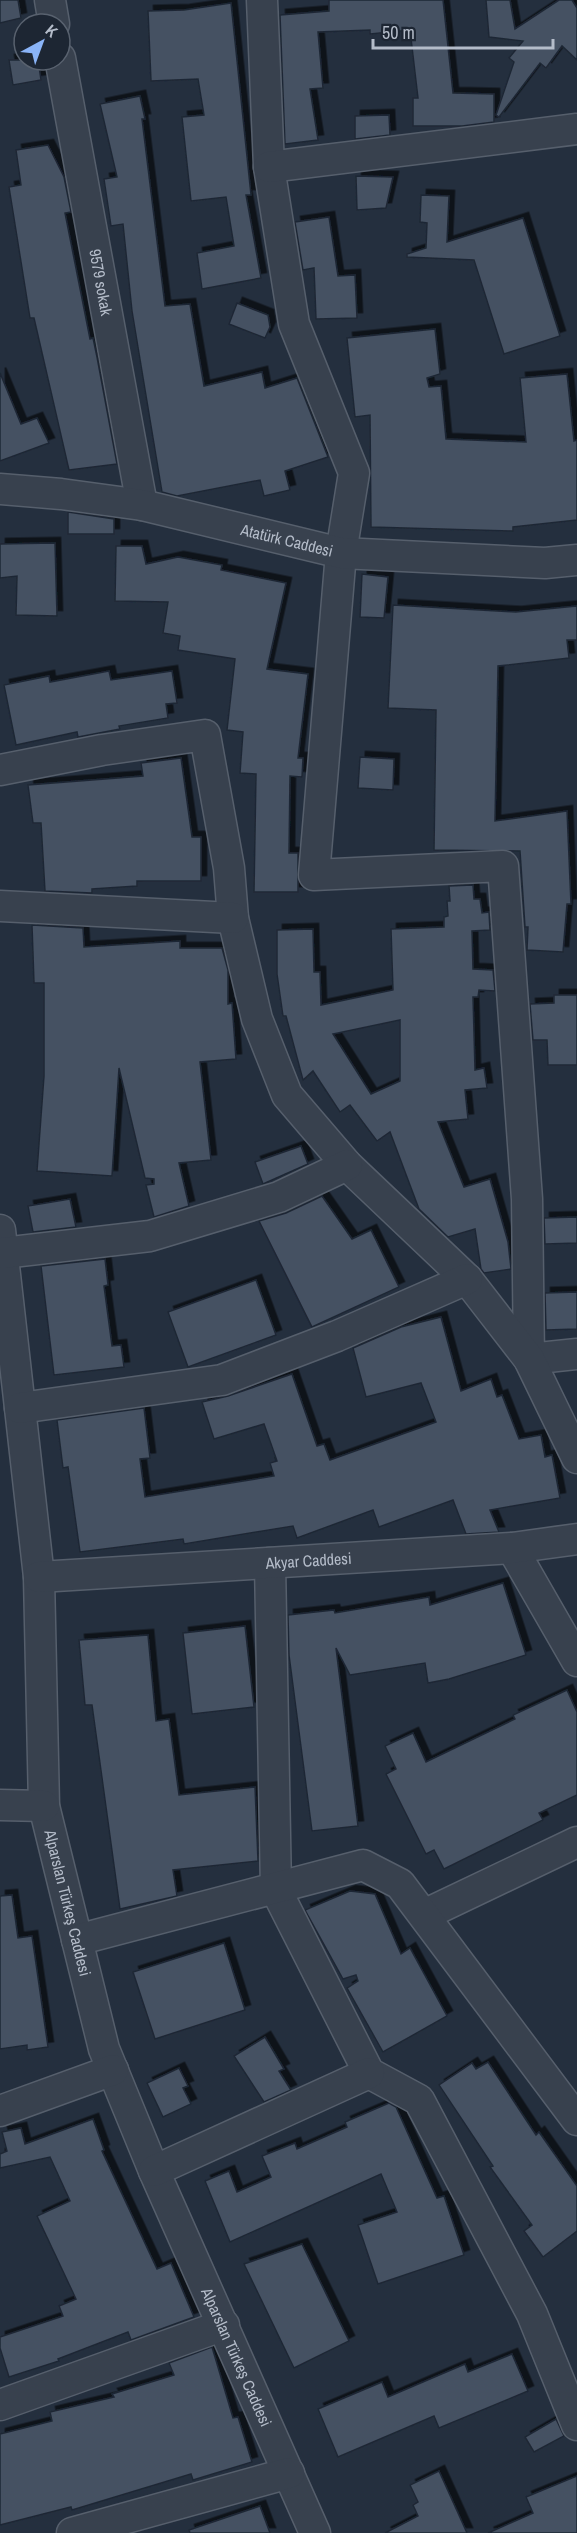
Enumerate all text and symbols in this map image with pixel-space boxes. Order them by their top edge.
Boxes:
north arrow [12,12,72,72]
scale bar [373,12,553,50]
text: K [41,19,63,42]
text: 50 m [382,20,415,45]
street label: 9579 sokak [84,247,118,318]
street label: Atatürk Caddesi [238,518,335,562]
street label: Akyar Caddesi [264,1547,352,1574]
street label: Alparslan Türkeş Caddesi [39,1827,97,1978]
street label: Alparslan Türkeş Caddesi [196,2283,277,2430]

